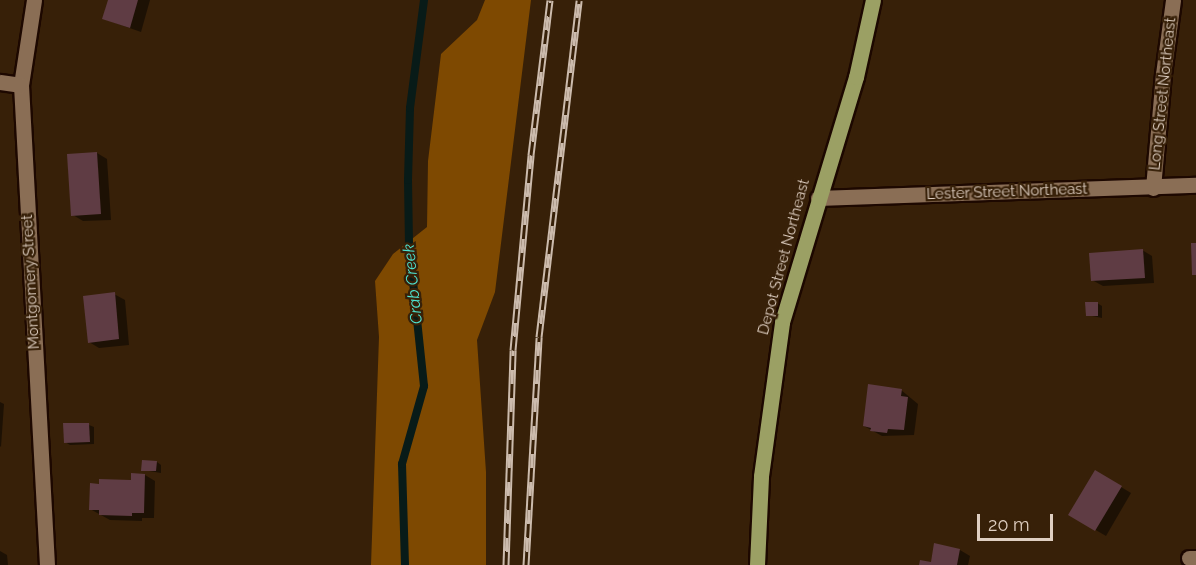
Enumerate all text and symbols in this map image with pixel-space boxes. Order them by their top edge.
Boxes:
street label: Long Street Northeast [1146,17,1180,171]
street label: Depot Street Northeast [755,177,813,337]
street label: Lester Street Northeast [926,180,1088,204]
street label: Montgomery Street [18,214,44,350]
water label: Crab Creek [399,243,427,325]
scale bar [980,502,1056,540]
text: 20 m [988,514,1030,535]

